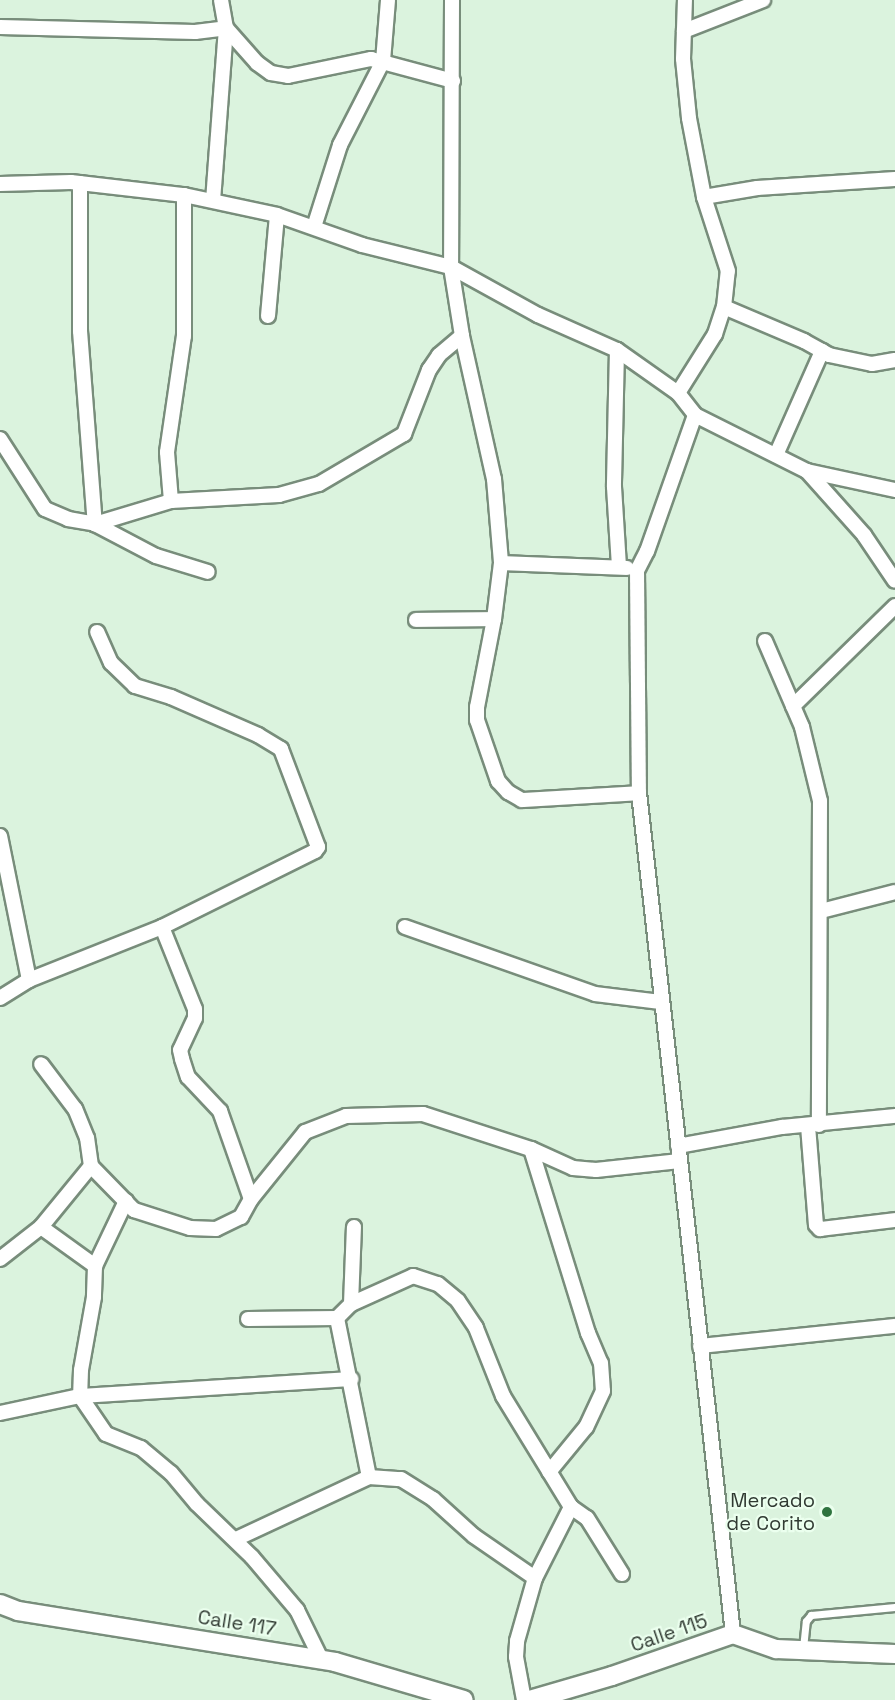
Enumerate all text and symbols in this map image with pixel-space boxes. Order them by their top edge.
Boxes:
place label: Mercado de Corito [726,1488,815,1535]
marker: Mercado de Corito [820,1505,834,1519]
street label: Calle 117 [196,1605,278,1641]
street label: Calle 115 [627,1609,711,1657]

